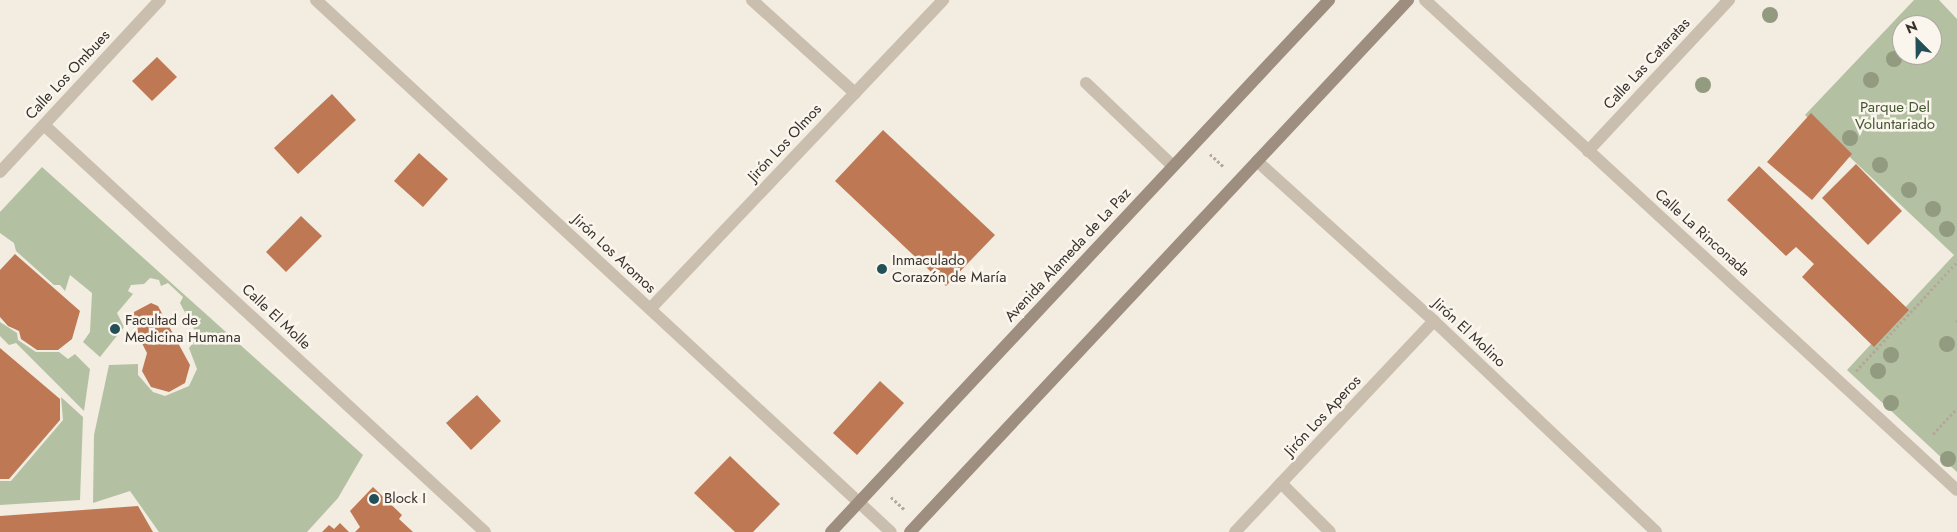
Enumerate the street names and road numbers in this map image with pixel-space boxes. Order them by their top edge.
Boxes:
street label: Calle Las Cataratas [1600,14,1694,114]
street label: Calle Los Ombues [22,27,114,123]
street label: Jirón Los Olmos [744,100,826,186]
street label: Avenida Alameda de La Paz [1001,184,1135,326]
street label: Calle La Rinconada [1651,186,1753,280]
street label: Jirón Los Aromos [569,211,659,297]
street label: Calle El Molle [238,280,314,354]
street label: Jirón El Molino [1429,295,1509,371]
street label: Jirón Los Aperos [1281,372,1365,460]

